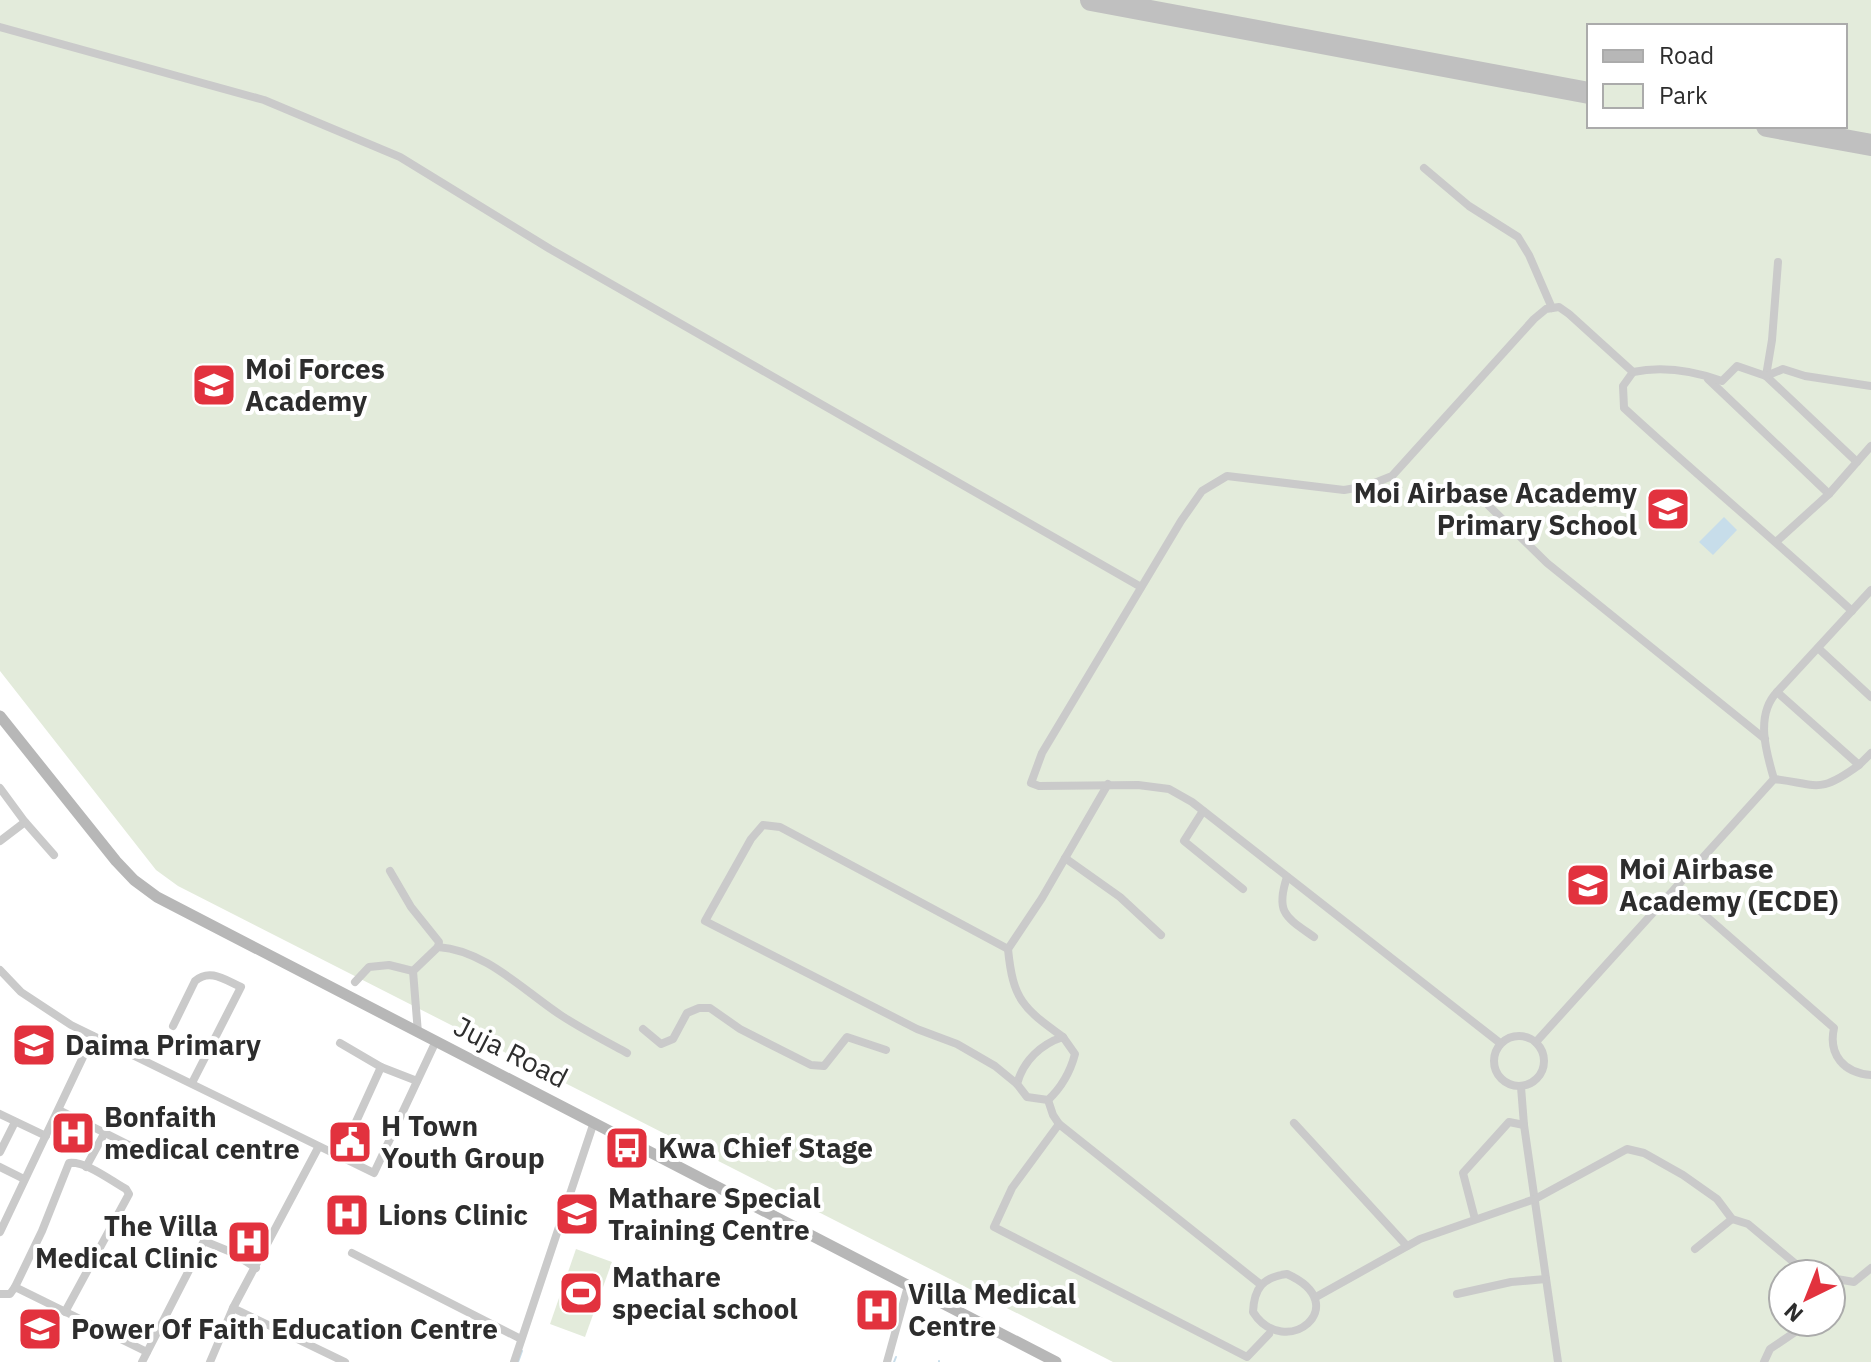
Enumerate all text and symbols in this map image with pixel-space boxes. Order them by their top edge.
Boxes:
legend [1587,24,1847,128]
text: Road [1659,39,1714,71]
text: Park [1659,79,1708,111]
place label: Moi Forces Academy [245,350,385,419]
school or university icon: Moi Forces Academy [190,361,238,409]
place label: Moi Airbase Academy Primary School [1354,474,1637,543]
school or university icon: Moi Airbase Academy Primary School [1644,485,1692,533]
place label: Moi Airbase Academy (ECDE) [1619,850,1838,919]
school or university icon: Moi Airbase Academy (ECDE) [1564,861,1612,909]
street label: Juja Road [448,1007,574,1096]
school or university icon: Daima Primary [10,1021,58,1069]
place label: Daima Primary [65,1026,261,1063]
place label: Bonfaith medical centre [104,1098,300,1167]
place label: H Town Youth Group [381,1107,545,1176]
hospital icon: Bonfaith medical centre [49,1109,97,1157]
public building icon: H Town Youth Group [326,1118,374,1166]
bus stop icon: Kwa Chief Stage [603,1124,651,1172]
place label: Kwa Chief Stage [658,1129,873,1166]
place label: Mathare Special Training Centre [608,1179,821,1248]
school or university icon: Mathare Special Training Centre [553,1190,601,1238]
hospital icon: Lions Clinic [323,1191,371,1239]
place label: Lions Clinic [378,1196,528,1233]
place label: The Villa Medical Clinic [35,1207,218,1276]
hospital icon: The Villa Medical Clinic [225,1218,273,1266]
place label: Mathare special school [612,1258,798,1327]
north arrow [1767,1258,1847,1338]
sports icon: Mathare special school [557,1269,605,1317]
place label: Villa Medical Centre [908,1275,1076,1344]
hospital icon: Villa Medical Centre [853,1286,901,1334]
text: N [1777,1297,1809,1329]
school or university icon: Power Of Faith Education Centre [16,1305,64,1353]
place label: Power Of Faith Education Centre [71,1310,498,1347]

